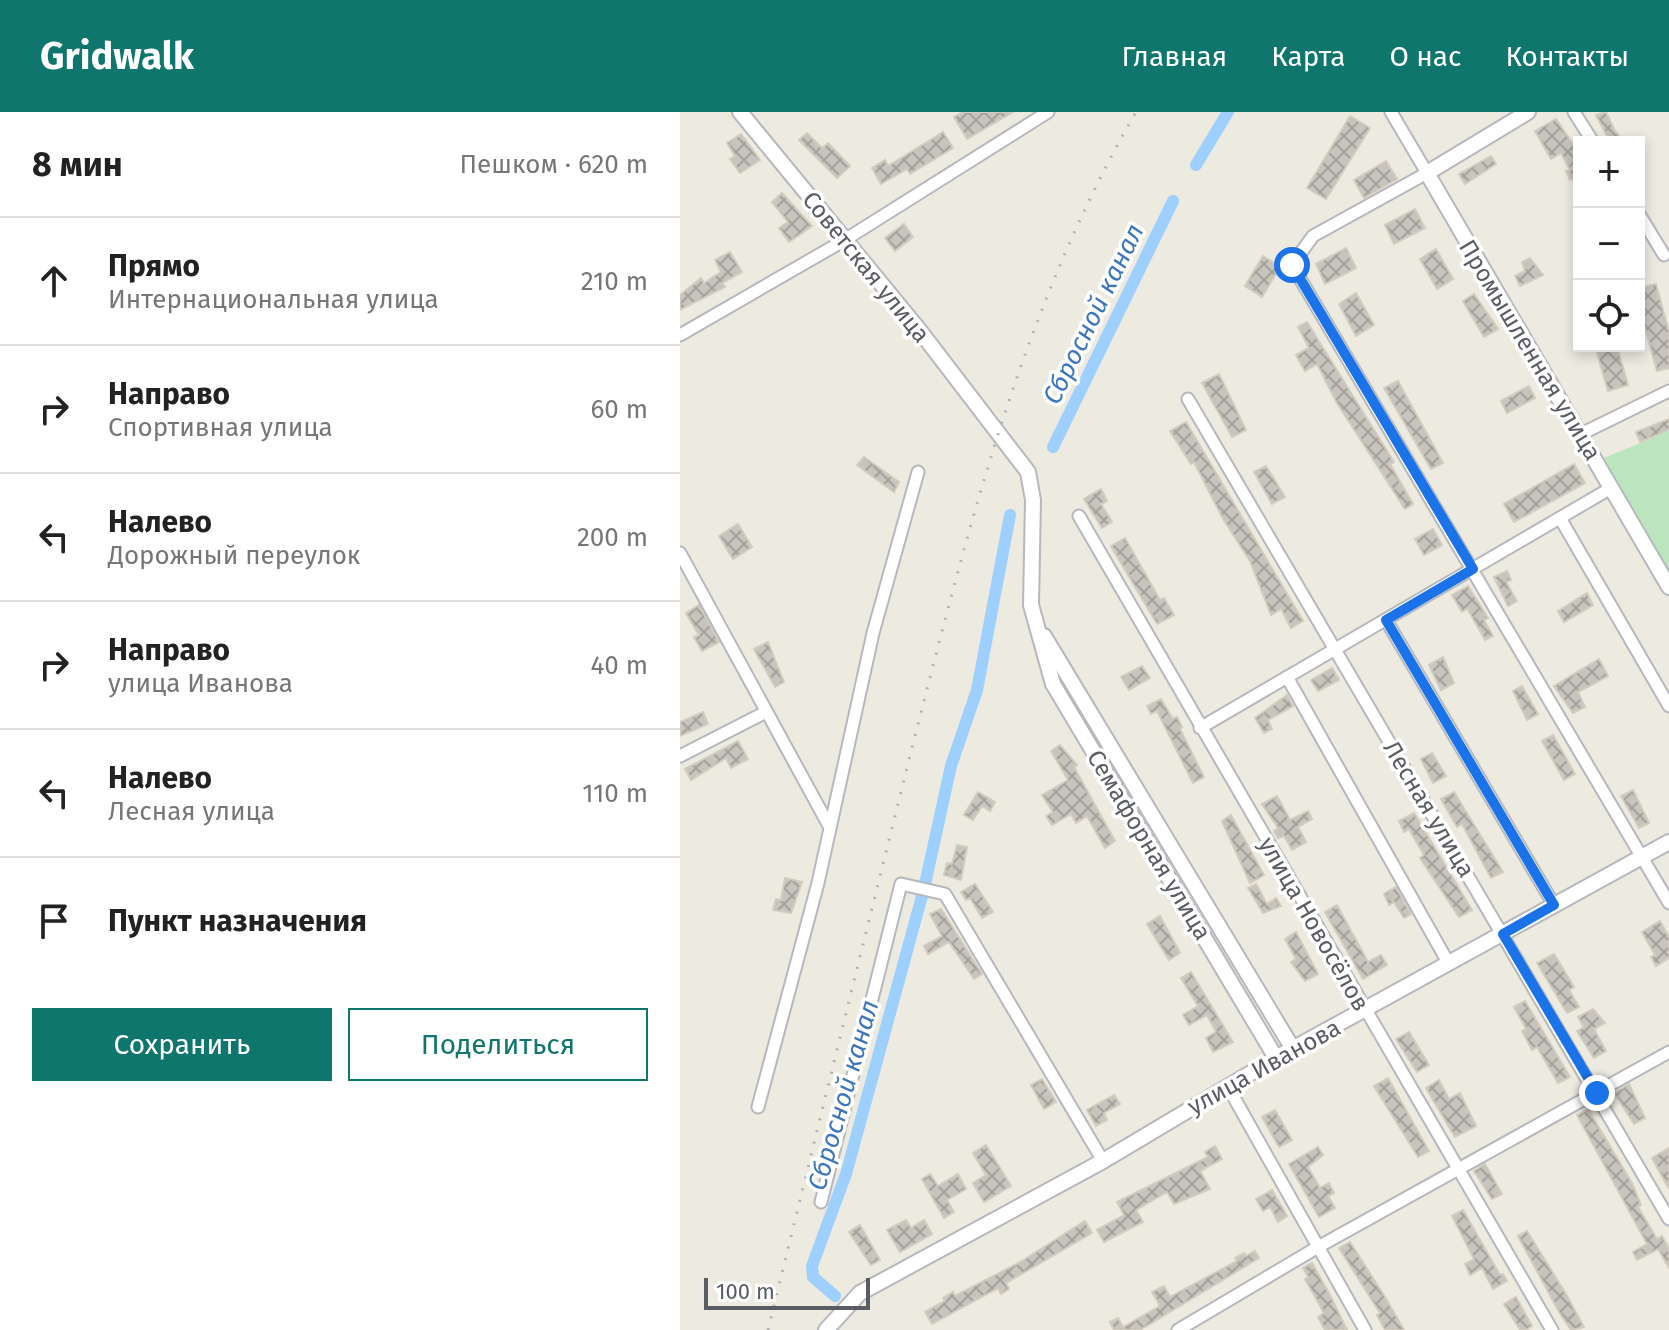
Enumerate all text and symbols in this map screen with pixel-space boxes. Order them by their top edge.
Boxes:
text: Gridwalk [40,33,194,79]
text: Главная [1121,40,1227,73]
text: Карта [1271,40,1345,73]
text: О нас [1389,40,1461,73]
text: Контакты [1505,40,1629,73]
map controls [1573,136,1645,352]
button: + [1573,136,1645,208]
text: 8 мин [32,144,123,185]
text: Пешком · 620 m [460,149,648,180]
street label: Советская улица [797,186,935,348]
button: − [1573,208,1645,280]
water label: Сбросной канал [1036,219,1150,409]
street label: Промышленная улица [1453,235,1607,465]
route start [1274,247,1310,283]
text: Прямо [108,248,200,284]
icon: ahead [32,259,76,303]
text: 210 m [581,266,648,297]
button: locate [1573,280,1645,352]
text: Интернациональная улица [108,284,439,315]
text: Направо [108,376,230,412]
icon: right [32,387,76,431]
text: 60 m [590,394,648,425]
text: Спортивная улица [108,412,333,443]
text: Налево [108,504,212,540]
icon: left [32,515,76,559]
text: 200 m [577,522,648,553]
text: Дорожный переулок [108,540,360,571]
text: Направо [108,632,230,668]
icon: right [32,643,76,687]
text: 40 m [590,650,648,681]
text: улица Иванова [108,668,293,699]
street label: Лесная улица [1377,736,1481,882]
street label: Семафорная улица [1081,745,1217,945]
text: Налево [108,760,212,796]
icon: left [32,771,76,815]
text: 110 m [582,778,648,809]
text: Лесная улица [108,796,275,827]
street label: улица Новосёлов [1253,832,1375,1016]
icon: arrive [32,899,76,943]
text: Пункт назначения [108,903,367,939]
water label: Сбросной канал [801,996,885,1194]
button: Сохранить [32,1008,332,1081]
button: Поделиться [348,1008,648,1081]
street label: улица Иванова [1183,1013,1345,1121]
route end [1579,1075,1615,1111]
scale bar [704,1274,870,1310]
text: 100 m [716,1278,775,1305]

